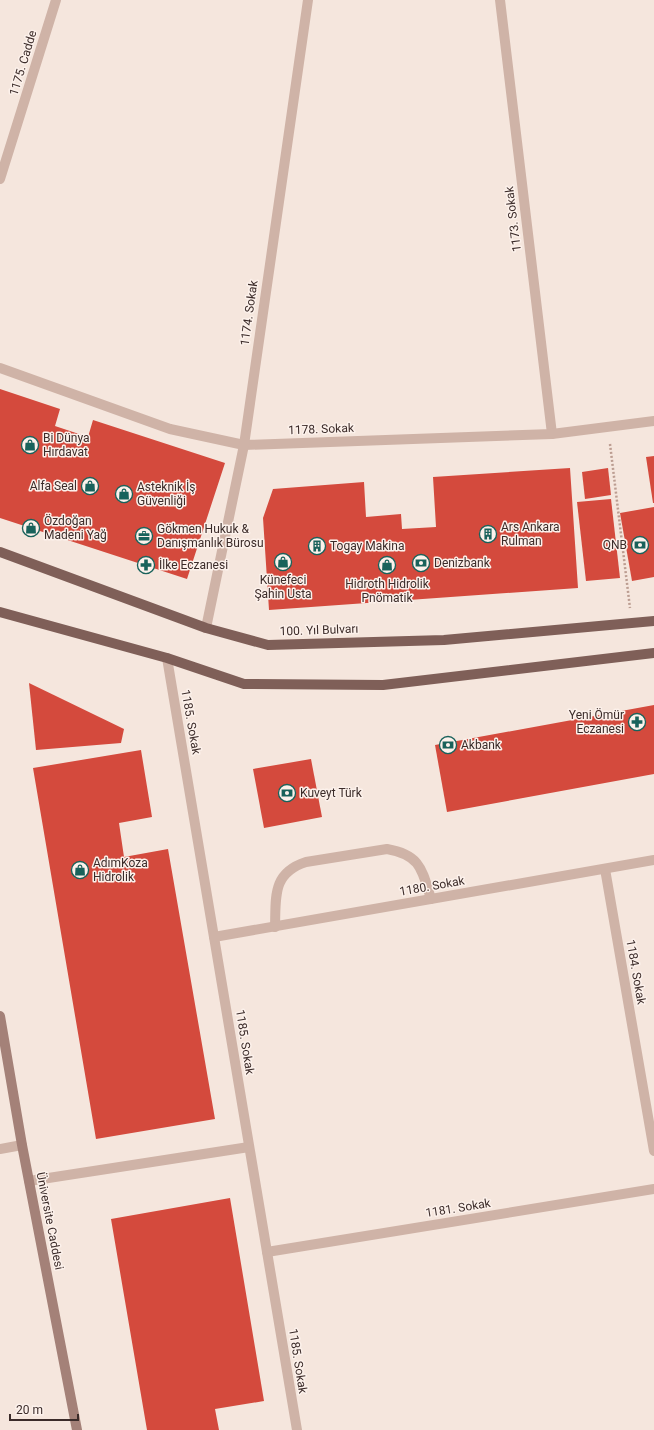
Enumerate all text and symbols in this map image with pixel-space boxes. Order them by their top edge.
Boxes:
street label: 1175. Cadde [6,29,40,97]
street label: 1173. Sokak [502,185,524,252]
street label: 1174. Sokak [237,279,261,347]
street label: 1178. Sokak [288,421,355,437]
place label: Bi Dünya Hırdavat [43,431,90,459]
shop icon: Bi Dünya Hırdavat [20,435,40,455]
shop icon: Alfa Seal [80,476,100,496]
place label: Alfa Seal [30,479,77,493]
place label: Asteknik İş Güvenliği [137,479,195,508]
shop icon: Asteknik İş Güvenliği [114,484,134,504]
place label: Özdoğan Madeni Yağ [44,513,107,542]
shop icon: Özdoğan Madeni Yağ [21,518,41,538]
place label: Ars Ankara Rulman [501,520,560,548]
place label: Gökmen Hukuk & Danışmanlık Bürosu [157,522,264,550]
building icon: Ars Ankara Rulman [478,524,498,544]
office icon: Gökmen Hukuk & Danışmanlık Bürosu [134,526,154,546]
bank icon: QNB [630,535,650,555]
building icon: Togay Makina [307,536,327,556]
place label: QNB [603,538,627,552]
place label: Togay Makina [330,539,404,553]
shop icon: Künefeci Şahin Usta [273,552,293,572]
bank icon: Denizbank [411,553,431,573]
pharmacy icon: İlke Eczanesi [136,555,156,575]
shop icon: Hidroth Hidrolik Pnömatik [377,555,397,575]
place label: Denizbank [434,556,491,570]
place label: İlke Eczanesi [159,557,228,572]
place label: Künefeci Şahin Usta [254,573,312,601]
place label: Hidroth Hidrolik Pnömatik [345,577,430,605]
street label: 100. Yıl Bulvarı [279,622,359,638]
street label: 1185. Sokak [178,688,204,757]
place label: Yeni Ömür Eczanesi [569,707,624,736]
pharmacy icon: Yeni Ömür Eczanesi [627,712,647,732]
bank icon: Akbank [438,735,458,755]
place label: Akbank [461,738,502,752]
bank icon: Kuveyt Türk [277,783,297,803]
place label: Kuveyt Türk [300,786,363,800]
place label: AdımKoza Hidrolik [93,856,148,884]
shop icon: AdımKoza Hidrolik [70,860,90,880]
street label: 1180. Sokak [398,873,467,899]
street label: 1184. Sokak [623,938,649,1007]
street label: 1185. Sokak [233,1008,257,1076]
street label: Üniversite Caddesi [34,1171,67,1271]
street label: 1181. Sokak [424,1196,492,1220]
street label: 1185. Sokak [286,1327,310,1395]
scale bar [10,1396,78,1422]
text: 20 m [16,1403,43,1417]

